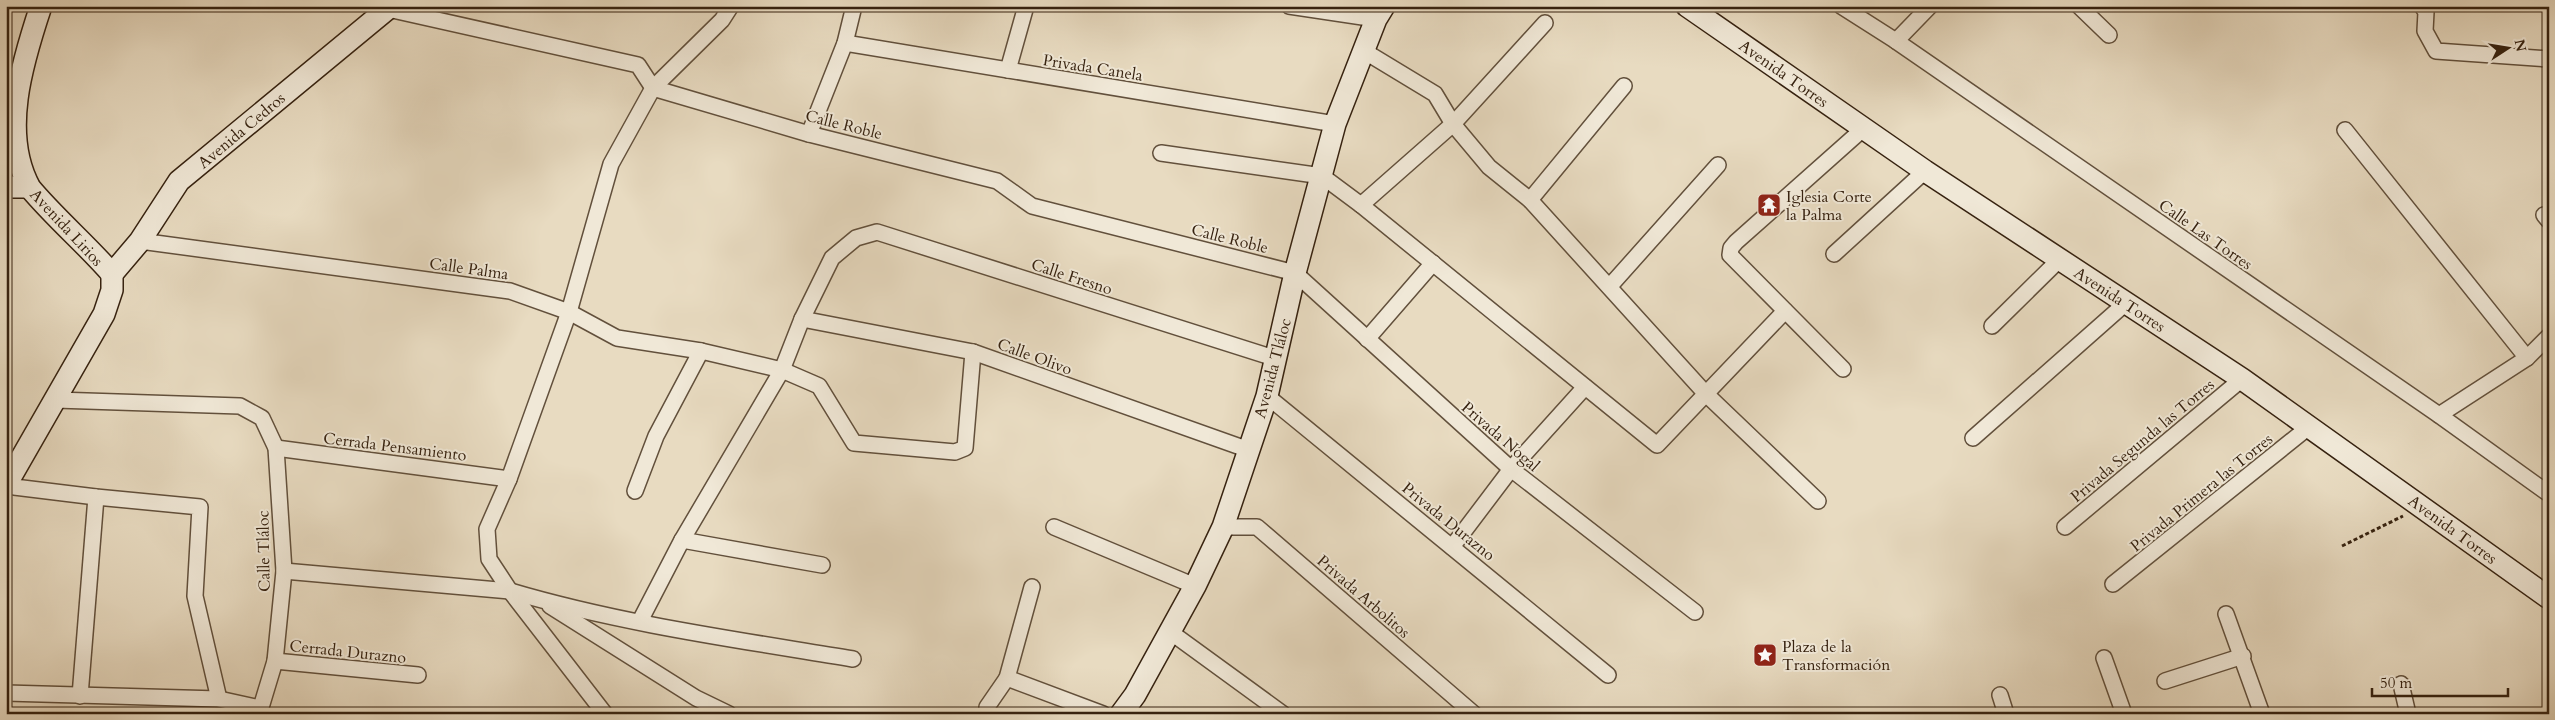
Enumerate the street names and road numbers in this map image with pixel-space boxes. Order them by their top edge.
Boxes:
street label: Avenida Torres [1734,35,1833,113]
street label: Privada Canela [1041,49,1145,87]
street label: Avenida Cedros [193,88,290,174]
street label: Calle Roble [803,105,885,145]
street label: Avenida Lirios [25,184,108,271]
street label: Calle Las Torres [2154,194,2257,275]
street label: Calle Roble [1189,219,1271,259]
street label: Calle Palma [428,253,510,285]
street label: Calle Fresno [1028,253,1115,301]
street label: Avenida Torres [2070,262,2169,338]
street label: Avenida Tláloc [1249,316,1297,421]
street label: Calle Olivo [994,333,1075,381]
street label: Privada Segunda las Torres [2066,374,2219,508]
street label: Privada Nogal [1457,397,1544,477]
street label: Cerrada Pensamiento [322,427,468,467]
street label: Privada Primera las Torres [2126,428,2278,557]
street label: Privada Durazno [1397,477,1500,566]
street label: Avenida Torres [2404,490,2501,569]
street label: Calle Tláloc [252,510,276,592]
street label: Privada Arbolitos [1312,550,1415,643]
street label: Cerrada Durazno [288,635,408,669]

